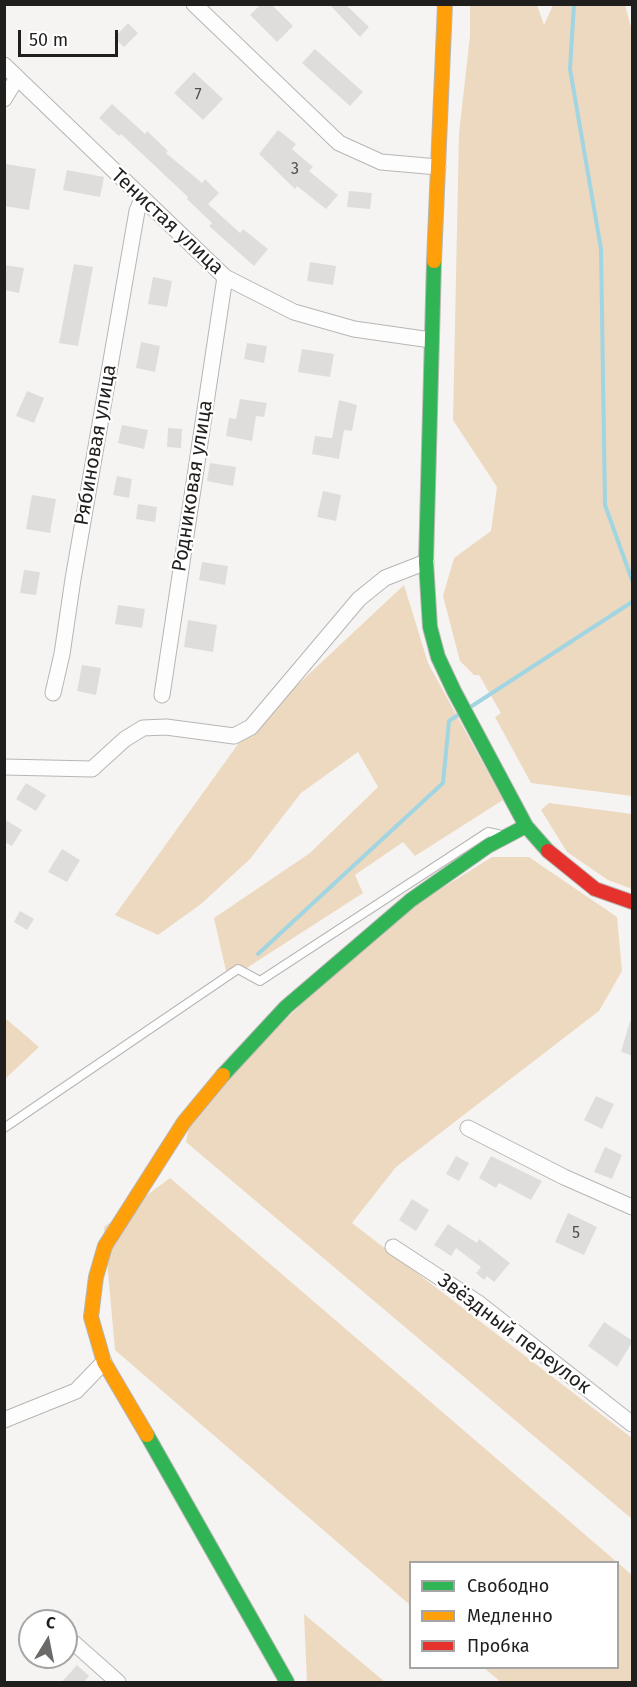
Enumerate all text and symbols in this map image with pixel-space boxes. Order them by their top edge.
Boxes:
scale bar [21,18,122,56]
text: 50 m [29,29,68,51]
house number: 7 [194,86,202,106]
house number: 3 [291,160,299,180]
street label: Тенистая улица [106,164,228,280]
street label: Рябиновая улица [70,363,122,527]
street label: Родниковая улица [168,398,218,574]
house number: 5 [572,1224,580,1244]
street label: Звёздный переулок [433,1269,595,1399]
legend [409,1561,619,1669]
text: Свободно [467,1575,549,1597]
text: Медленно [467,1605,553,1627]
north arrow [18,1609,78,1669]
text: С [45,1613,57,1633]
text: Пробка [467,1635,530,1657]

